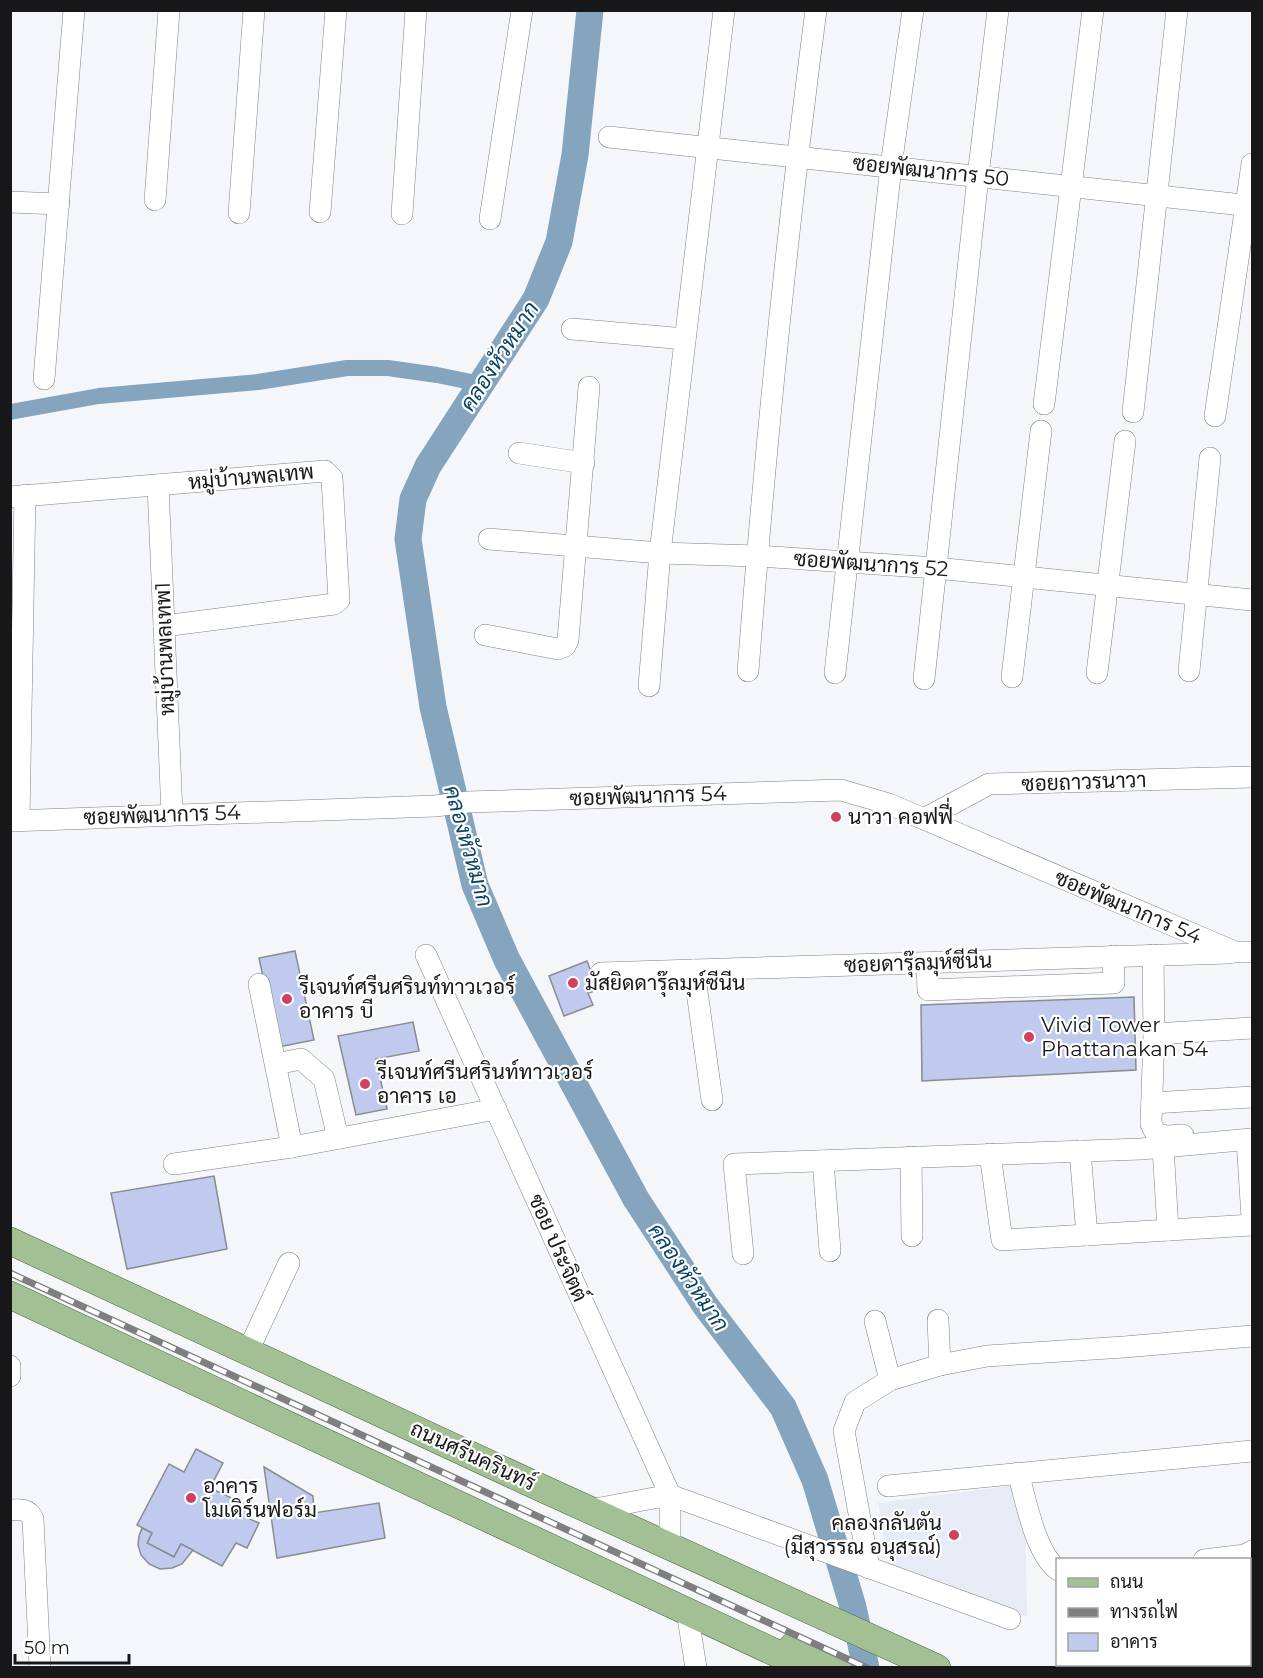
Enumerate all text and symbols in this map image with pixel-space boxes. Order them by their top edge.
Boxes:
street label: ซอยพัฒนาการ 50 [852,150,1011,191]
water label: คลองหัวหมาก [454,296,545,416]
street label: หมู่บ้านพลเทพ [187,459,315,497]
street label: ซอยพัฒนาการ 52 [793,546,949,581]
street label: หมู่บ้านพลเทพ1 [150,582,182,716]
street label: ซอยถาวรนาวา [1021,767,1147,796]
street label: ซอยพัฒนาการ 54 [569,780,727,811]
water label: คลองหัวหมาก [438,782,499,910]
place label: นาวา คอฟฟี่ [848,797,953,829]
street label: ซอยพัฒนาการ 54 [83,799,241,830]
marker: นาวา คอฟฟี่ [829,810,843,824]
street label: ซอยพัฒนาการ 54 [1051,864,1206,949]
street label: ซอยดารุ๊ลมุห์ซีนีน [843,946,993,980]
place label: มัสยิดดารุ๊ลมุห์ซีนีน [585,969,745,997]
place label: รีเจนท์ศรีนศรินท์ทาวเวอร์ อาคาร บี [298,973,515,1023]
marker: มัสยิดดารุ๊ลมุห์ซีนีน [566,976,580,990]
marker: รีเจนท์ศรีนศรินท์ทาวเวอร์ อาคาร บี [280,992,294,1006]
place label: Vivid Tower Phattanakan 54 [1041,1012,1208,1061]
marker: Vivid Tower Phattanakan 54 [1022,1030,1036,1044]
place label: รีเจนท์ศรีนศรินท์ทาวเวอร์ อาคาร เอ [376,1058,593,1108]
marker: รีเจนท์ศรีนศรินท์ทาวเวอร์ อาคาร เอ [358,1077,372,1091]
street label: ซอย ประจิตต์ [524,1190,594,1305]
water label: คลองหัวหมาก [642,1218,735,1337]
street label: ถนนศรีนครินทร์ [407,1415,540,1495]
place label: อาคาร โมเดิร์นฟอร์ม [202,1473,317,1522]
marker: อาคาร โมเดิร์นฟอร์ม [184,1491,198,1505]
place label: คลองกลันตัน (มีสุวรรณ อนุสรณ์) [784,1510,942,1561]
marker: คลองกลันตัน (มีสุวรรณ อนุสรณ์) [947,1528,961,1542]
legend [1056,1558,1251,1666]
text: ถนน [1110,1571,1143,1593]
text: ทางรถไฟ [1110,1599,1178,1623]
scale bar [15,1627,129,1665]
text: อาคาร [1110,1631,1158,1653]
text: 50 m [24,1637,70,1659]

